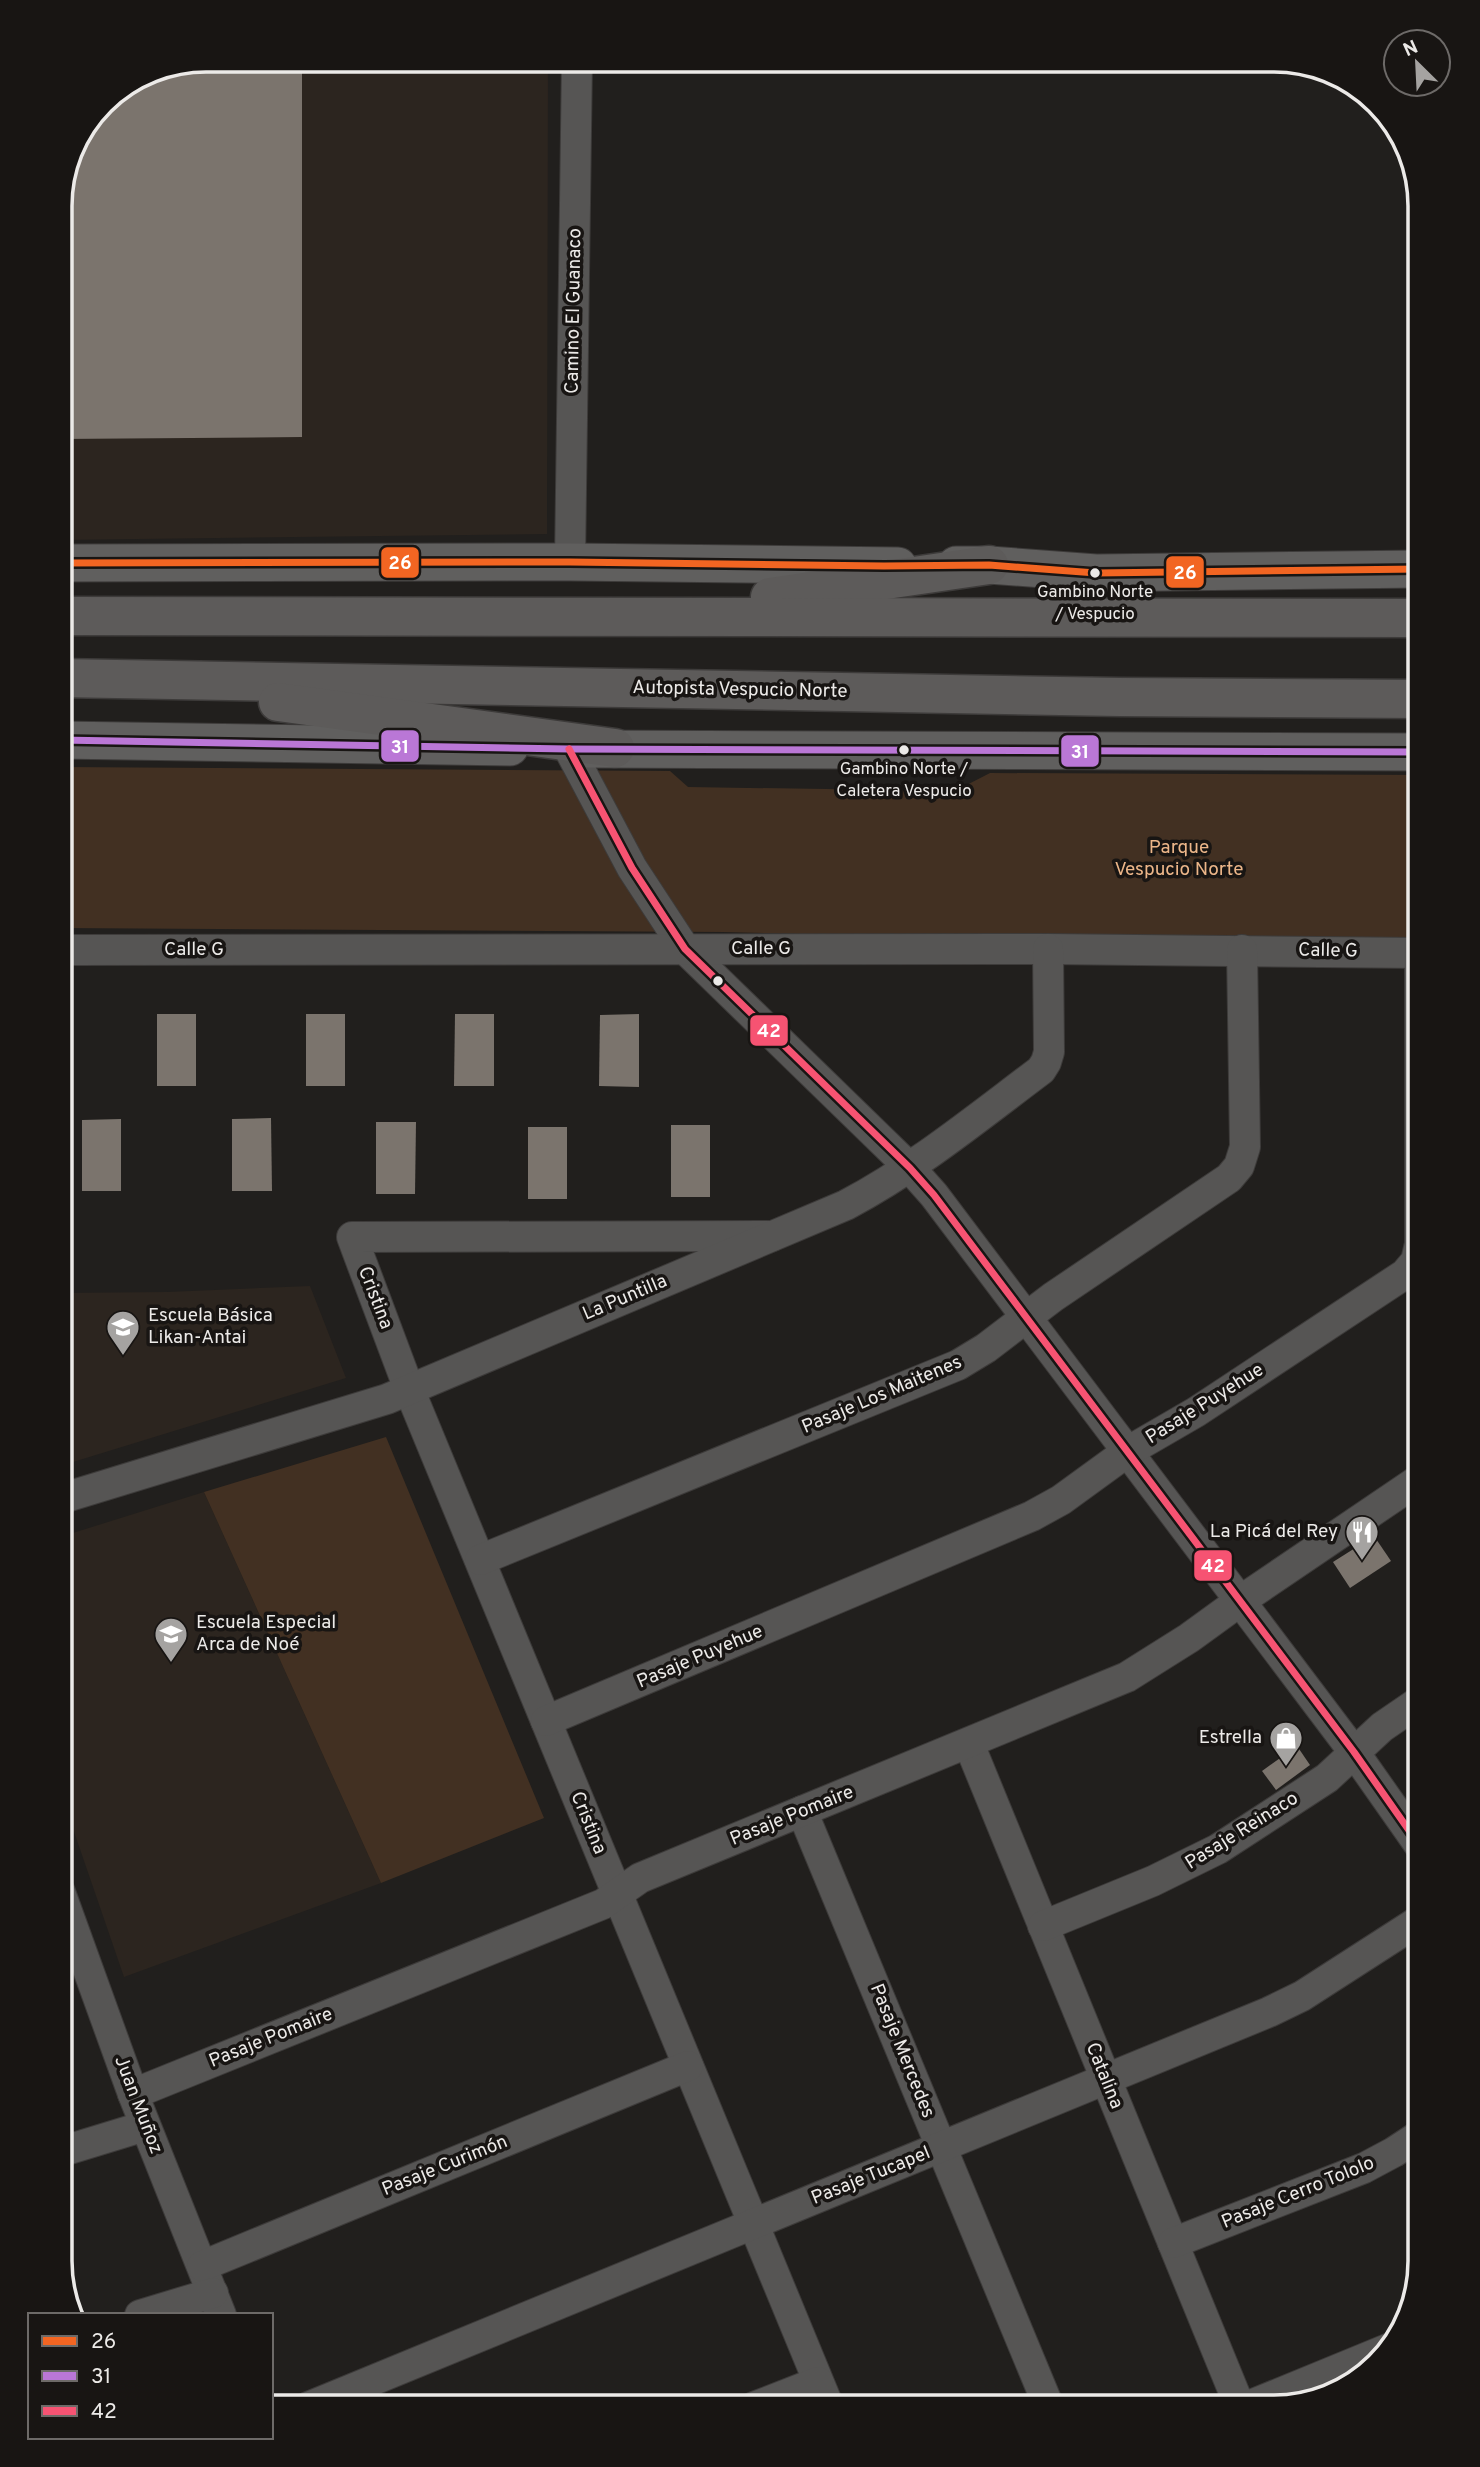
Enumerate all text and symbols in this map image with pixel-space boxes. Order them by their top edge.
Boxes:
north arrow [1382,28,1452,98]
text: N [1400,36,1422,63]
street label: Camino El Guanaco [561,228,587,394]
line badge: 26 [380,546,420,579]
text: 26 [388,552,412,576]
line badge: 26 [1165,555,1205,589]
text: 26 [1173,562,1197,586]
marker: Gambino Norte / Vespucio [1088,566,1102,580]
place label: Gambino Norte / Vespucio [1037,582,1153,626]
street label: Autopista Vespucio Norte [632,676,848,704]
line badge: 31 [380,729,420,763]
line badge: 31 [1060,734,1100,768]
text: 31 [391,736,409,760]
text: 31 [1071,741,1089,765]
marker: Gambino Norte / Caletera Vespucio [897,743,911,757]
place label: Gambino Norte / Caletera Vespucio [836,759,972,803]
park label: Parque Vespucio Norte [1114,836,1244,882]
street label: Calle G [731,937,791,961]
street label: Calle G [164,938,224,962]
street label: Calle G [1298,938,1358,964]
unlabelled marker [711,974,725,988]
line badge: 42 [749,1014,789,1047]
text: 42 [757,1020,781,1044]
street label: Cristina [352,1263,398,1333]
street label: La Puntilla [579,1269,671,1327]
place label: Escuela Básica Likan-Antai [148,1304,273,1350]
school or university icon: Escuela Básica Likan-Antai [104,1308,142,1357]
street label: Pasaje Los Maitenes [798,1350,966,1440]
street label: Pasaje Puyehue [1142,1358,1268,1450]
restaurant icon: La Picá del Rey [1343,1513,1381,1562]
place label: La Picá del Rey [1210,1520,1338,1544]
line badge: 42 [1193,1549,1233,1582]
text: 42 [1201,1555,1225,1579]
place label: Escuela Especial Arca de Noé [196,1611,336,1657]
school or university icon: Escuela Especial Arca de Noé [152,1615,190,1664]
street label: Pasaje Puyehue [633,1620,767,1694]
shop icon: Estrella [1267,1719,1305,1768]
place label: Estrella [1199,1726,1262,1750]
street label: Pasaje Pomaire [727,1780,857,1852]
street label: Pasaje Reinaco [1181,1787,1303,1875]
street label: Cristina [565,1788,611,1858]
street label: Pasaje Mercedes [864,1980,940,2122]
street label: Pasaje Pomaire [206,2002,336,2074]
street label: Catalina [1080,2039,1128,2113]
street label: Juan Muñoz [108,2052,168,2158]
street label: Pasaje Curimón [379,2130,511,2202]
street label: Pasaje Tucapel [808,2141,934,2211]
street label: Pasaje Cerro Tololo [1218,2151,1378,2235]
legend [28,2313,273,2439]
text: 26 [91,2329,116,2356]
text: 31 [91,2364,111,2391]
text: 42 [91,2399,117,2426]

